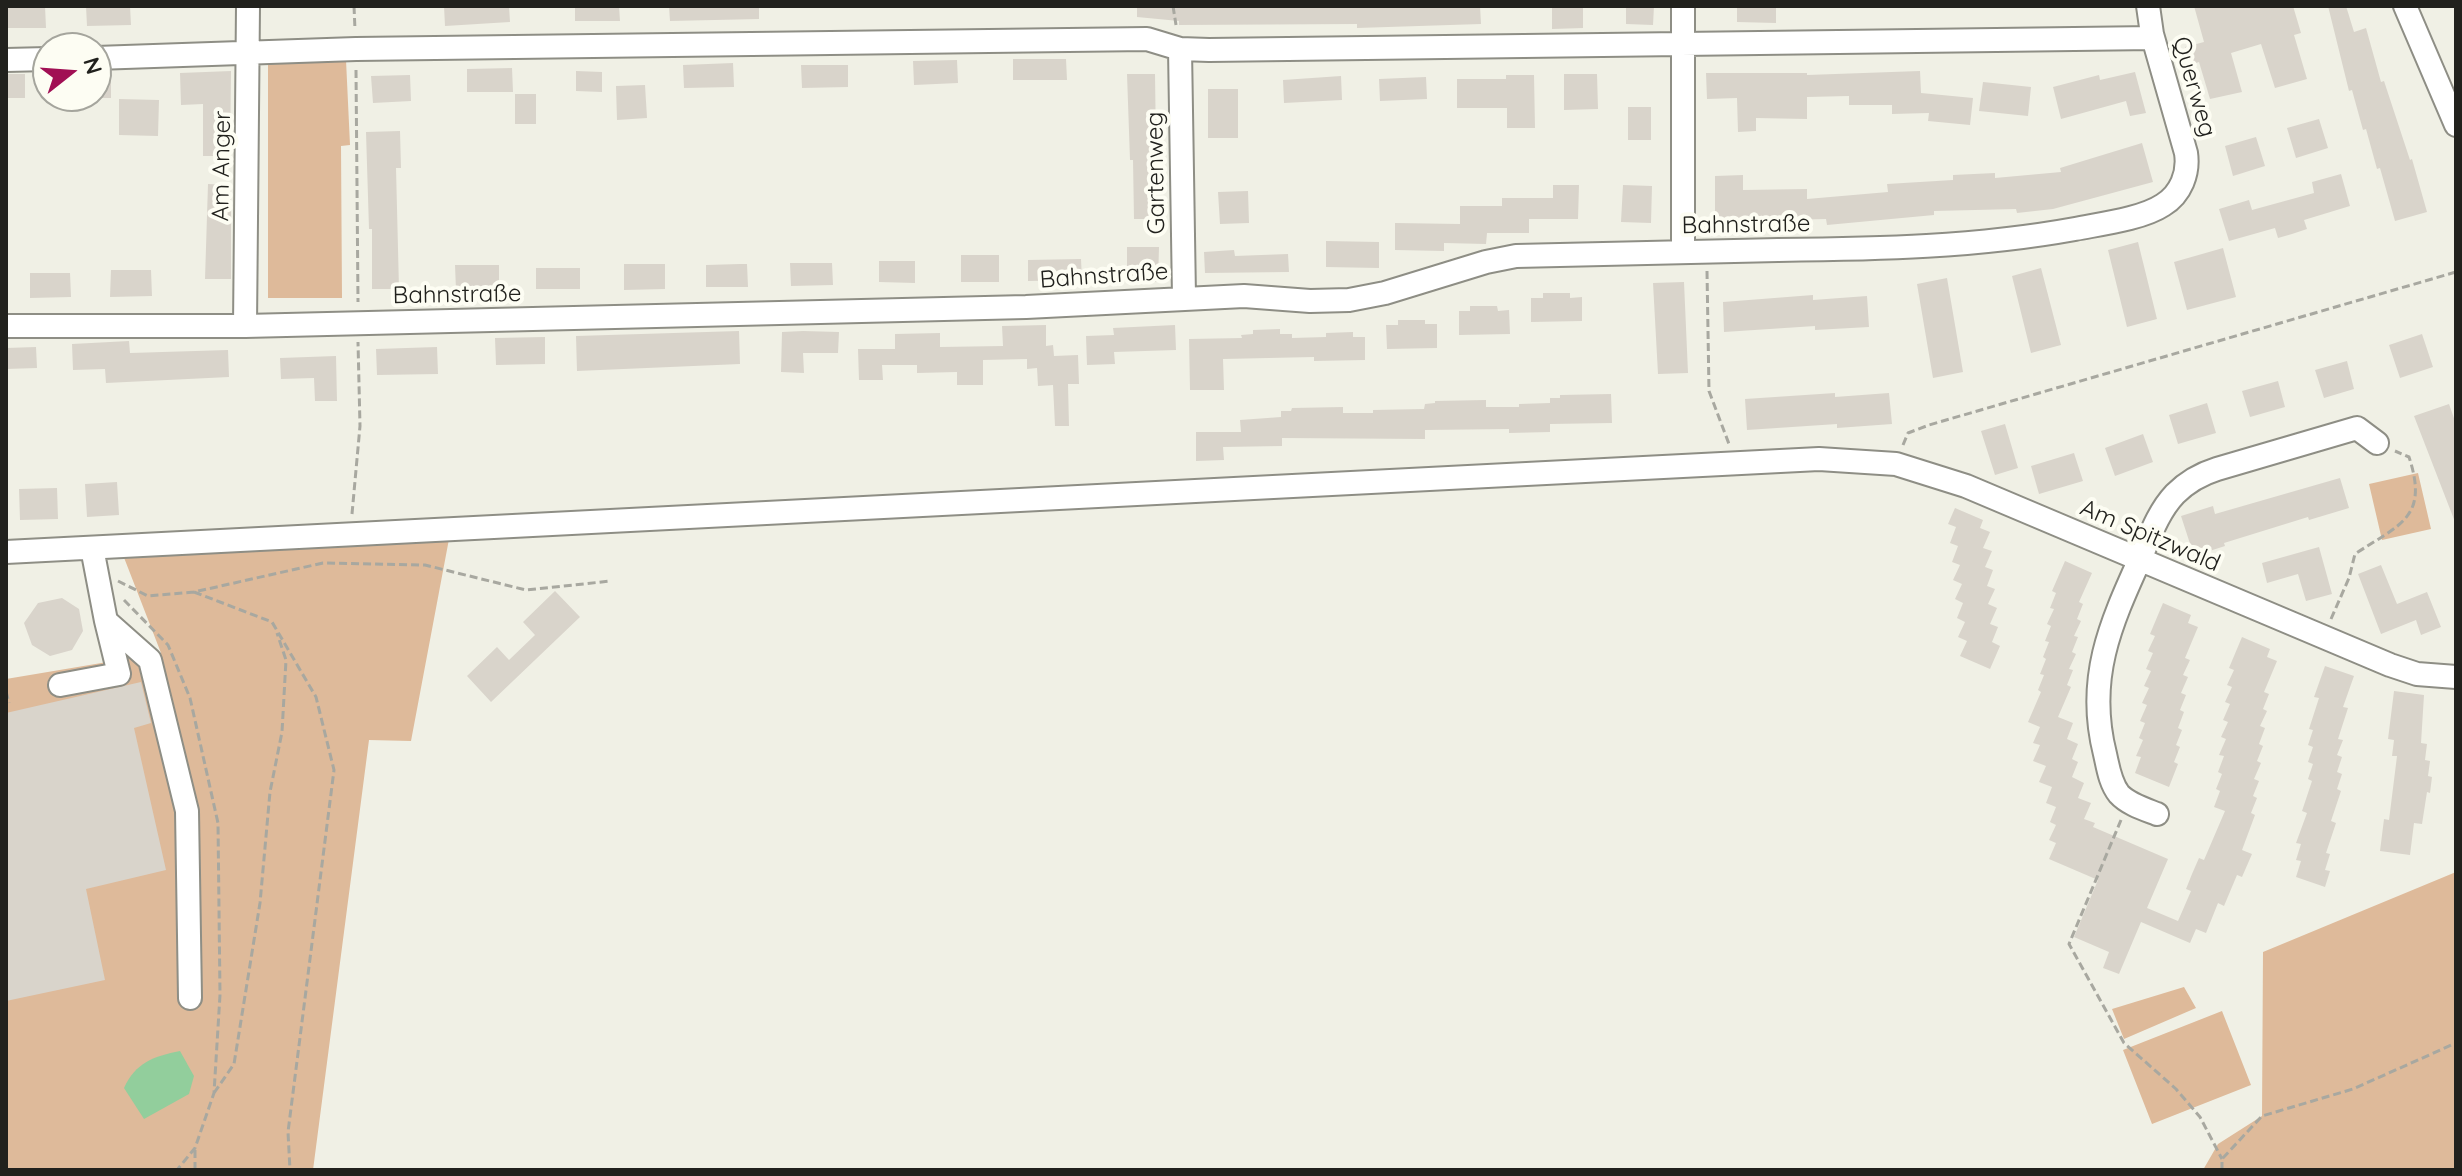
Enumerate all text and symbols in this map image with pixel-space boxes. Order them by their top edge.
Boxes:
north arrow [32,32,112,112]
street label: Querweg [2166,34,2222,140]
text: N [77,54,109,77]
street label: Am Anger [207,110,237,222]
street label: Gartenweg [1141,111,1171,235]
street label: Bahnstraße [1681,209,1811,241]
street label: Bahnstraße [1039,257,1169,295]
street label: Bahnstraße [392,279,522,311]
street label: Am Spitzwald [2076,494,2224,578]

